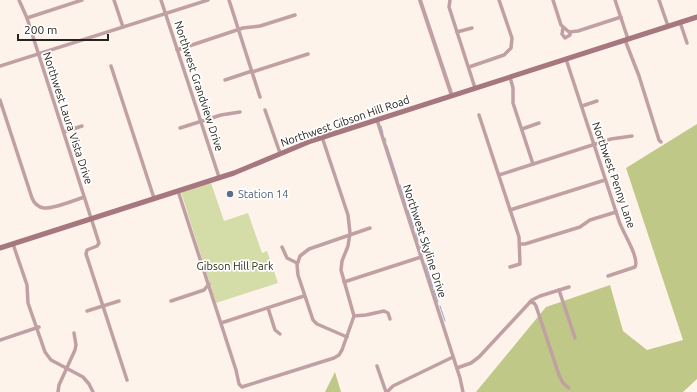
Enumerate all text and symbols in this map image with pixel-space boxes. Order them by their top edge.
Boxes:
scale bar [18,16,108,42]
street label: Northwest Grandview Drive [172,19,226,153]
text: 200 m [24,23,57,36]
street label: Northwest Laura Vista Drive [41,50,95,186]
street label: Northwest Gibson Hill Road [279,93,411,149]
street label: Northwest Penny Lane [590,120,638,230]
street label: Northwest Skyline Drive [401,183,449,299]
place label: Station 14 [238,188,288,200]
marker: Station 14 [225,189,235,199]
park label: Gibson Hill Park [197,260,274,272]

